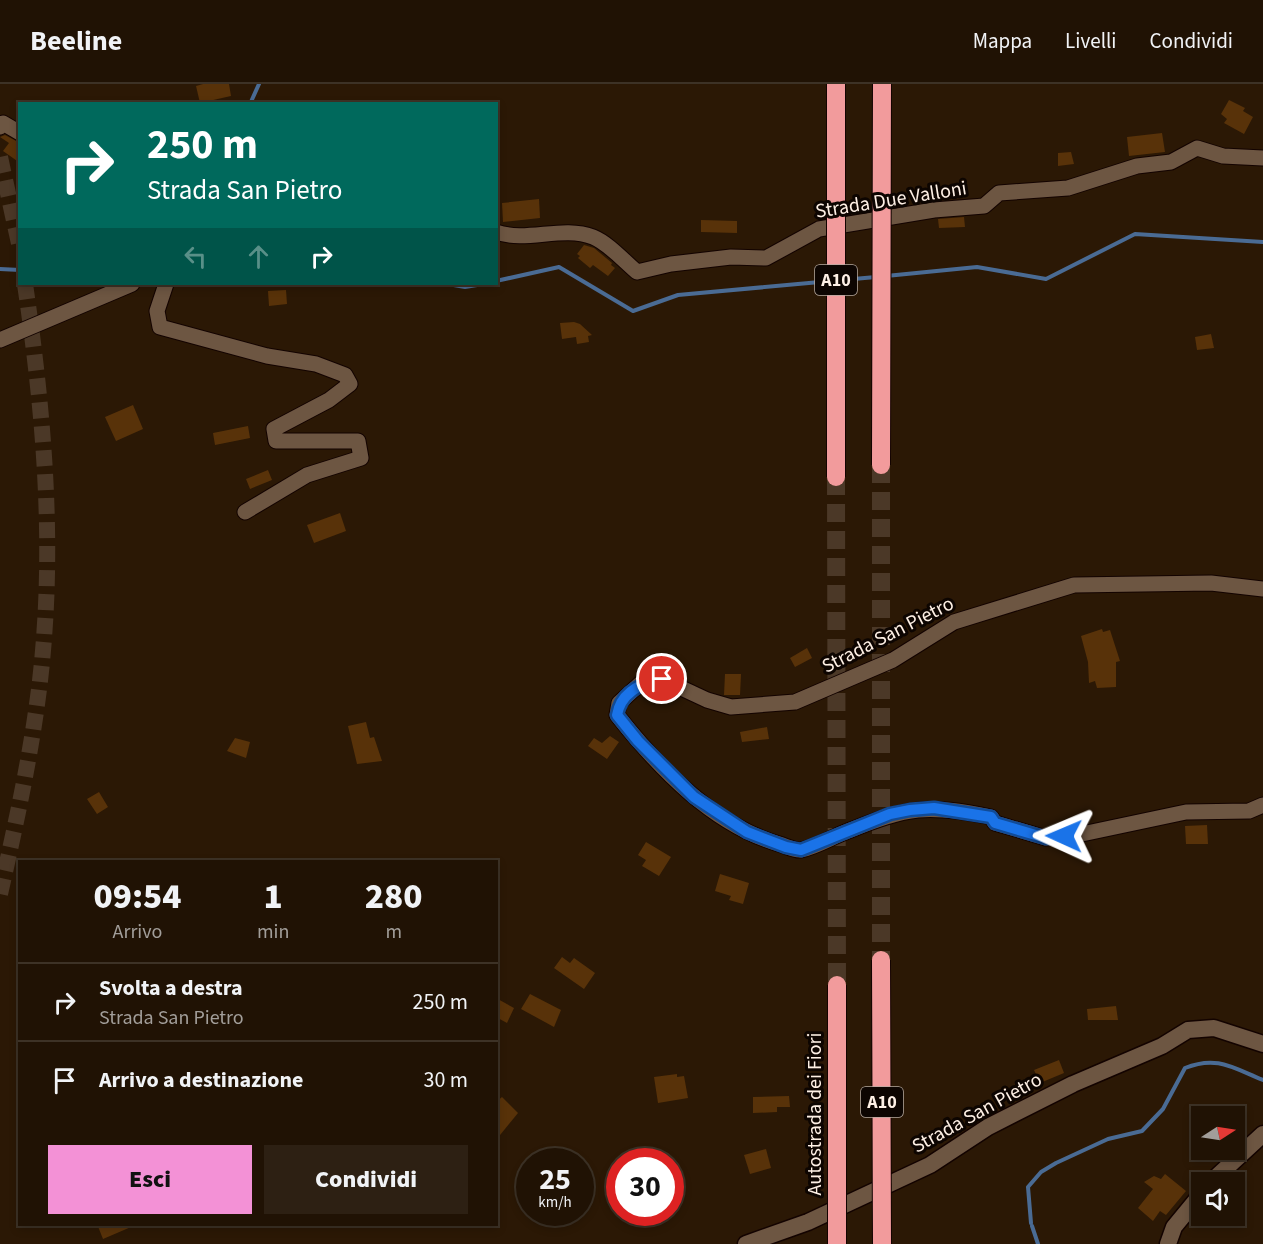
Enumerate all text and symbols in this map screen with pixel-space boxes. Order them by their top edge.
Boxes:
text: Beeline [30,21,122,61]
text: Mappa [973,26,1032,56]
text: Livelli [1065,26,1117,56]
text: Condividi [1150,26,1233,56]
text: 250 m [147,115,258,175]
icon: right [48,126,126,204]
text: Strada San Pietro [147,171,342,210]
street label: Strada Due Valloni [813,174,969,226]
icon: left [179,240,212,273]
icon: ahead [242,240,275,273]
icon: right [305,240,338,273]
road number: A10 [815,265,857,295]
street label: Strada San Pietro [817,590,959,680]
pin [636,653,687,704]
icon: arrive [645,662,678,695]
position arrow [1032,804,1096,868]
text: 09:54 [93,871,182,922]
text: 1 [264,871,283,922]
text: 280 [365,871,423,922]
text: Arrivo [113,918,162,946]
text: min [257,918,289,946]
text: m [385,918,402,946]
text: Svolta a destra [99,972,243,1004]
icon: right [48,986,81,1019]
text: 250 m [413,986,468,1018]
text: Strada San Pietro [99,1004,244,1032]
street label: Autostrada dei Fiori [801,1033,829,1195]
icon: arrive [48,1064,81,1097]
text: Arrivo a destinazione [99,1064,304,1096]
text: 30 m [423,1064,468,1096]
street label: Strada San Pietro [907,1066,1047,1160]
road number: A10 [861,1087,903,1117]
north arrow [1191,1106,1245,1160]
map controls [1191,1106,1245,1226]
button: Esci [48,1145,252,1214]
button: Condividi [264,1145,468,1214]
speed limit sign: 30 [606,1148,684,1226]
text: 25 [539,1158,571,1201]
button: sound [1191,1172,1245,1226]
text: km/h [538,1192,572,1213]

